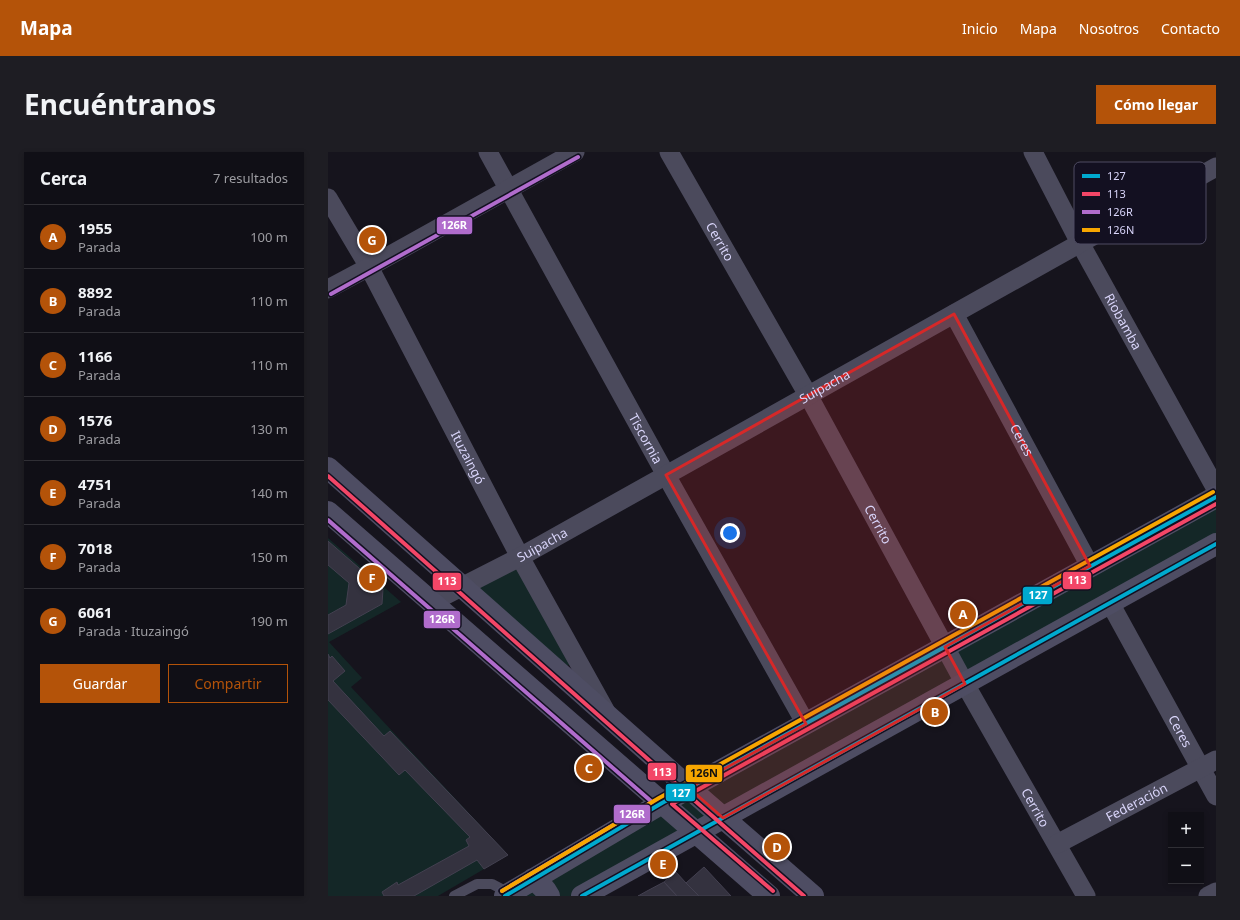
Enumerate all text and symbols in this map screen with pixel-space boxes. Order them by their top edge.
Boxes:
text: Mapa [20,15,73,41]
text: Inicio [962,19,998,38]
text: Mapa [1020,19,1057,38]
text: Nosotros [1079,19,1139,38]
text: Contacto [1161,19,1220,38]
text: Encuéntranos [24,85,216,123]
button: Cómo llegar [1096,85,1216,124]
legend [1074,162,1206,244]
text: Cerca [40,167,87,190]
text: 127 [1107,168,1126,183]
text: 7 resultados [213,169,288,187]
text: 113 [1107,186,1126,201]
text: 126R [1107,204,1133,219]
line badge: 126R [436,216,473,235]
text: 126R [441,217,468,232]
text: 1955 [78,218,112,238]
street label: Cerrito [702,219,739,264]
text: 126N [1107,222,1134,237]
pin: G [359,225,385,255]
text: A [49,228,58,246]
text: 100 m [250,228,288,246]
text: Parada [78,238,121,256]
text: 8892 [78,282,112,302]
street label: Riobamba [1100,290,1146,353]
text: B [49,292,57,310]
text: 110 m [250,292,288,310]
text: Parada [78,302,121,320]
text: 1166 [78,346,112,366]
text: C [49,356,57,374]
text: 110 m [250,356,288,374]
street label: Suipacha [796,365,853,408]
text: Parada [78,366,121,384]
text: 1576 [78,410,112,430]
street label: Tiscornia [625,410,667,467]
text: D [48,420,58,438]
text: 130 m [250,420,288,438]
street label: Ceres [1006,420,1038,459]
street label: Ituzaingó [447,428,490,487]
text: Parada [78,430,121,448]
text: 4751 [78,474,112,494]
text: E [49,484,57,502]
text: 140 m [250,484,288,502]
text: Parada [78,494,121,512]
street label: Cerrito [860,501,896,547]
street label: Suipacha [513,523,571,566]
your location [720,523,740,543]
text: 7018 [78,538,112,558]
text: F [49,548,57,566]
text: 150 m [250,548,288,566]
text: Parada [78,558,121,576]
pin: F [359,563,385,593]
line badge: 113 [1062,571,1092,590]
line badge: 113 [432,572,462,591]
text: 113 [1068,572,1086,587]
text: 113 [438,573,456,588]
line badge: 127 [1022,586,1053,605]
text: 127 [1029,587,1047,602]
pin: A [950,599,976,629]
text: 6061 [78,602,112,622]
line badge: 126R [423,610,461,629]
text: 126R [429,611,456,626]
text: G [48,612,58,630]
text: 190 m [250,612,288,630]
text: Parada · Ituzaingó [78,622,189,640]
button: Guardar [40,664,160,703]
button: Compartir [168,664,288,703]
pin: B [922,697,948,727]
street label: Ceres [1164,712,1196,750]
pin: C [576,753,602,783]
line badge: 113 [647,762,677,781]
text: 113 [653,764,671,779]
line badge: 126N [685,764,723,783]
text: 126N [690,765,718,780]
street label: Federación [1103,778,1171,826]
line badge: 127 [665,783,696,802]
text: 127 [672,785,690,800]
street label: Cerrito [1017,785,1054,830]
line badge: 126R [613,804,651,824]
text: 126R [619,806,646,821]
map controls [1168,812,1204,884]
button: + [1168,812,1204,848]
pin: D [764,832,790,862]
button: − [1168,848,1204,884]
pin: E [650,849,676,879]

